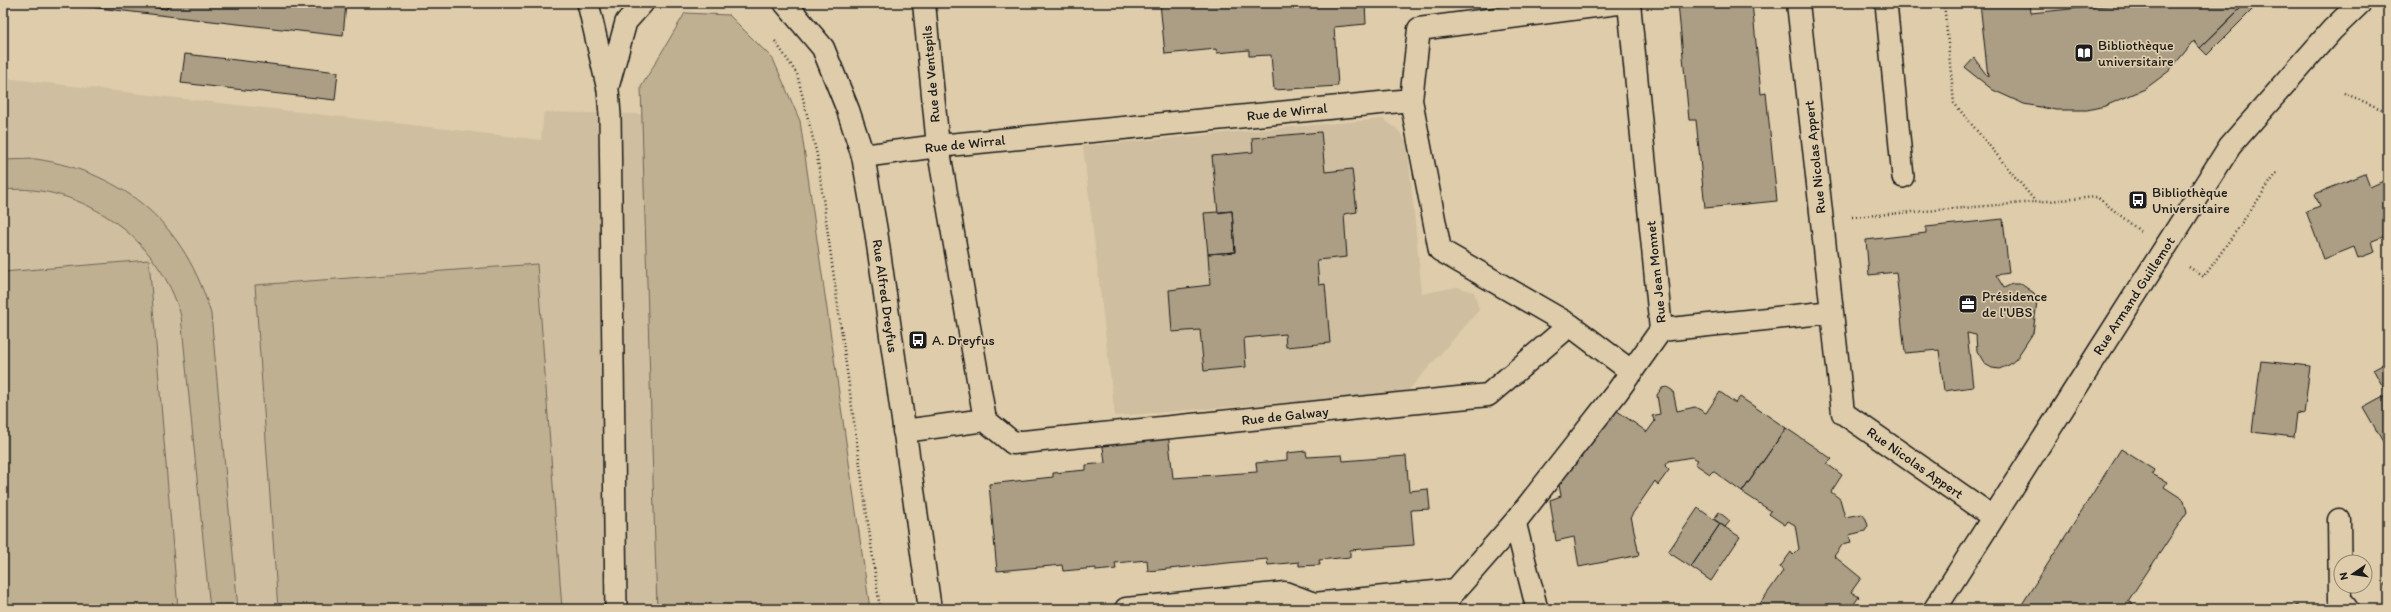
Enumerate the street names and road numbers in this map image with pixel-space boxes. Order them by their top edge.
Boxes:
street label: Rue de Ventspils [918,25,944,123]
street label: Rue de Wirral [1246,99,1328,125]
street label: Rue Nicolas Appert [1801,99,1829,215]
street label: Rue de Wirral [924,131,1006,157]
street label: Rue Jean Monnet [1642,220,1670,324]
street label: Rue Armand Guillemot [2089,234,2179,358]
street label: Rue Alfred Dreyfus [869,238,901,354]
street label: Rue de Galway [1241,403,1330,429]
street label: Rue Nicolas Appert [1863,423,1967,503]

